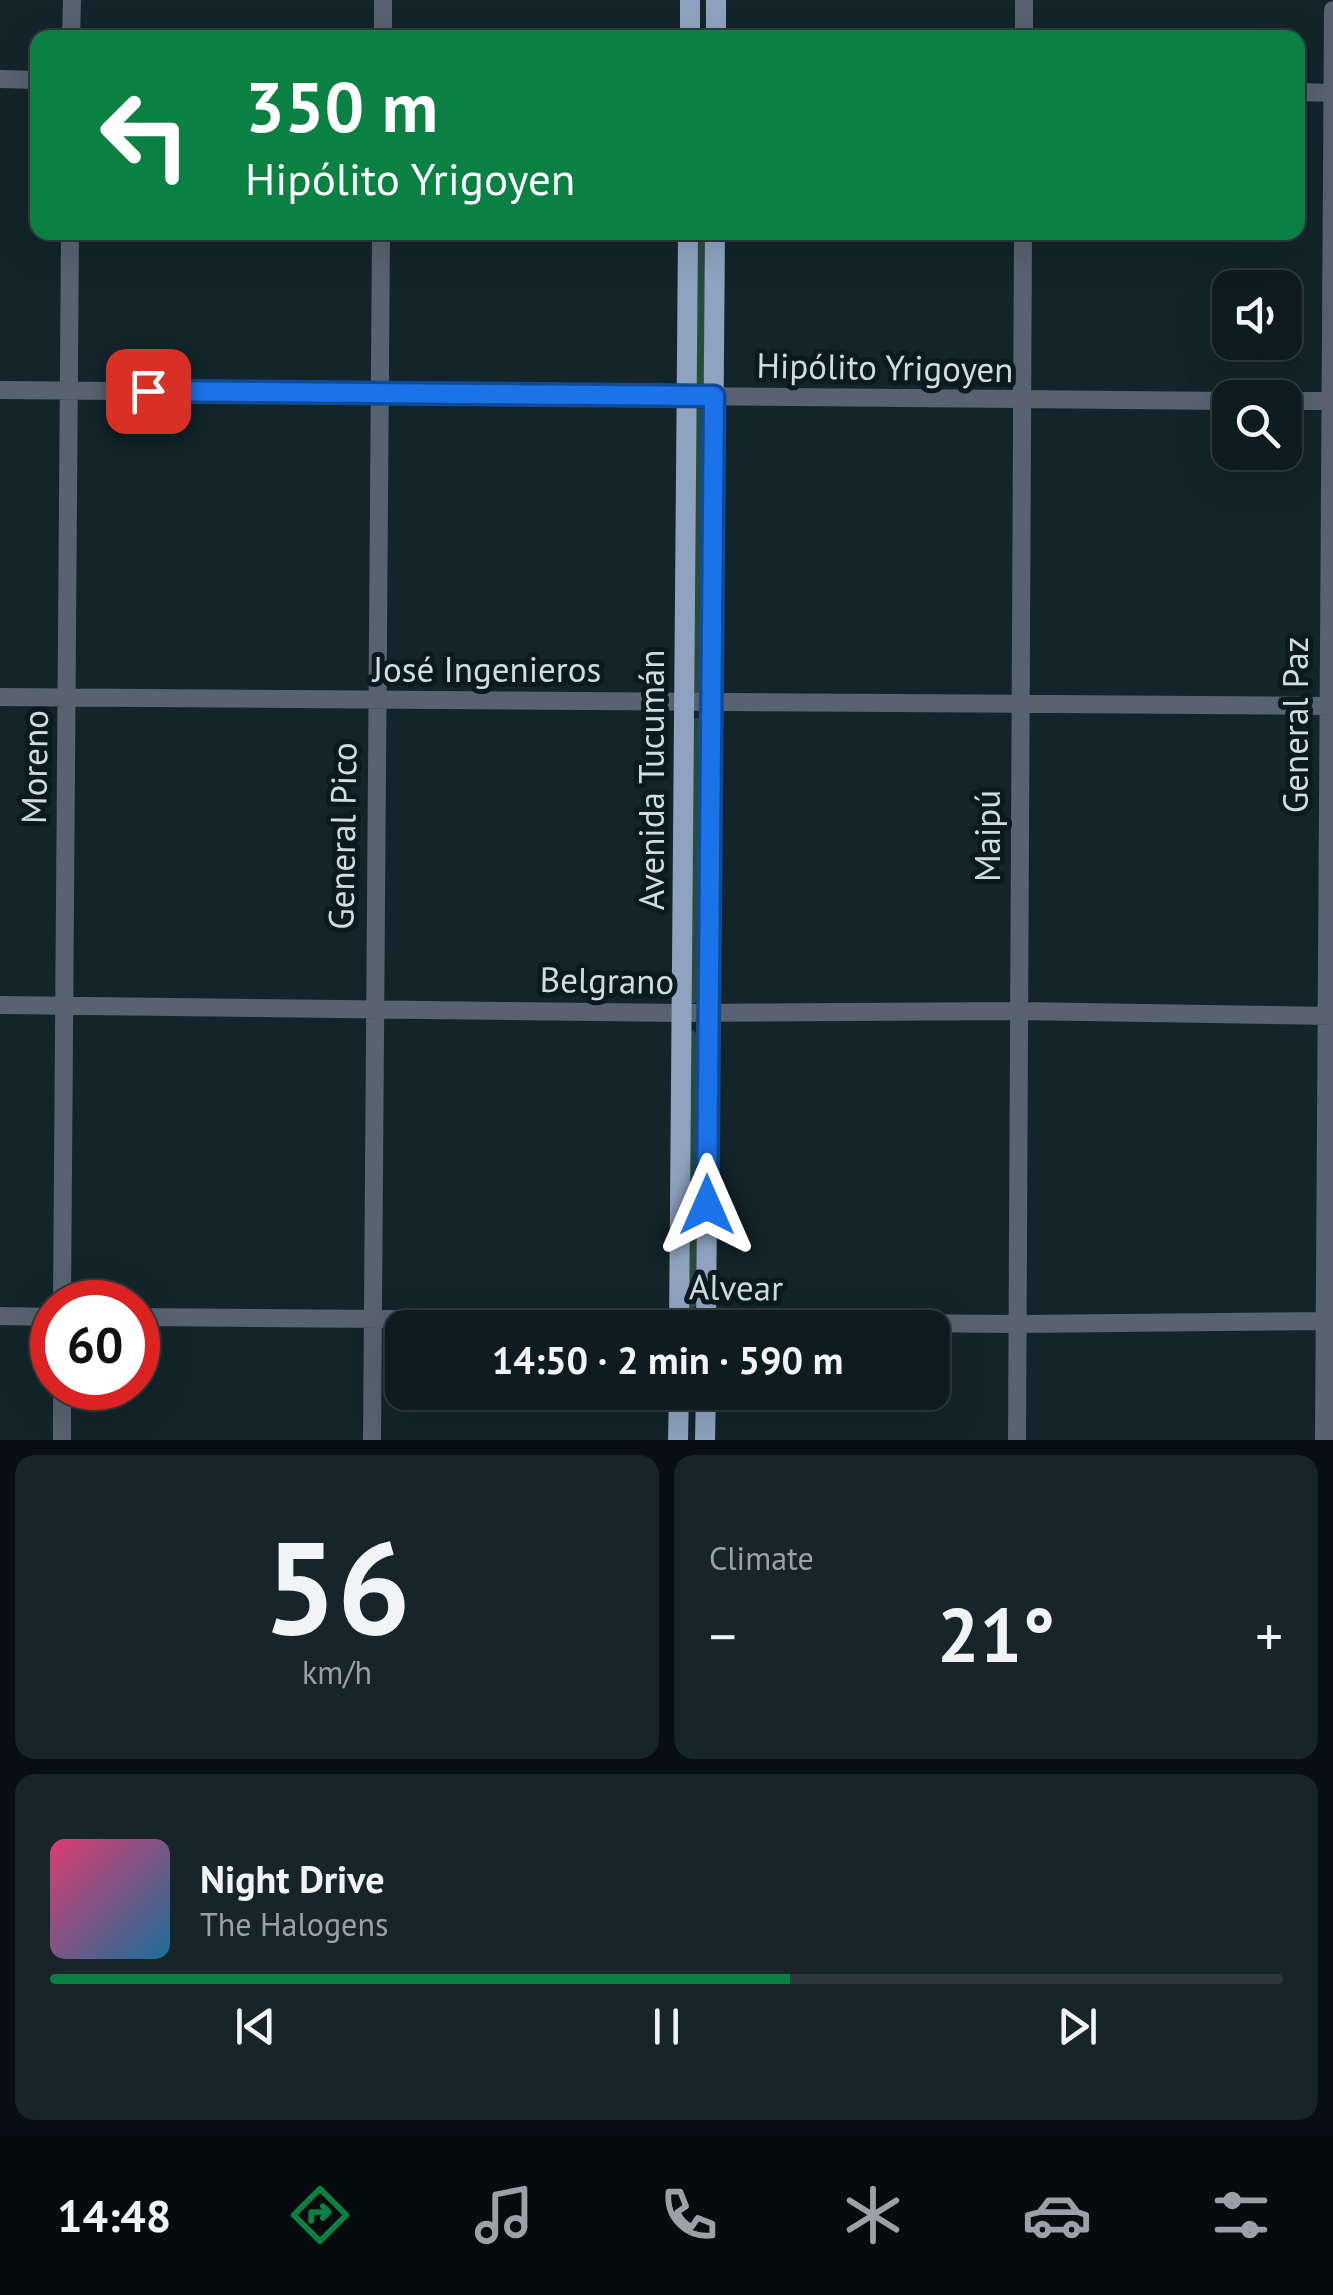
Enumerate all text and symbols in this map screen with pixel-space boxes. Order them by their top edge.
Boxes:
text: 350 m [245,61,438,151]
icon: left [80,70,210,200]
text: Hipólito Yrigoyen [245,149,575,207]
map controls [1212,270,1302,470]
button: sound [1212,270,1302,360]
street label: Hipólito Yrigoyen [756,342,1014,392]
pin [106,349,191,434]
icon: arrive [121,364,176,419]
button: search [1212,380,1302,470]
street label: General Paz [1272,637,1318,813]
street label: José Ingenieros [371,646,601,692]
street label: Avenida Tucumán [628,650,674,910]
street label: Moreno [10,710,58,824]
street label: General Pico [317,742,367,930]
street label: Maipú [964,790,1010,882]
street label: Belgrano [539,956,675,1004]
position arrow [655,1153,759,1257]
street label: Alvear [688,1263,784,1311]
speed limit sign: 60 [30,1280,160,1410]
text: 14:50 · 2 min · 590 m [492,1335,843,1384]
text: 56 [263,1502,411,1670]
text: Climate [709,1537,814,1579]
text: 21° [937,1586,1055,1683]
text: − [709,1600,737,1671]
text: + [1255,1600,1283,1671]
text: km/h [302,1651,372,1693]
text: Night Drive [200,1854,384,1903]
text: The Halogens [200,1903,388,1945]
icon: previous [228,1999,283,2054]
icon: pause [639,1999,694,2054]
icon: next [1050,1999,1105,2054]
icon: directions [285,2180,355,2250]
icon: music [469,2180,539,2250]
icon: phone [654,2180,724,2250]
icon: climate [838,2180,908,2250]
icon: car [1022,2180,1092,2250]
icon: filters [1206,2180,1276,2250]
text: 14:48 [57,2186,171,2244]

